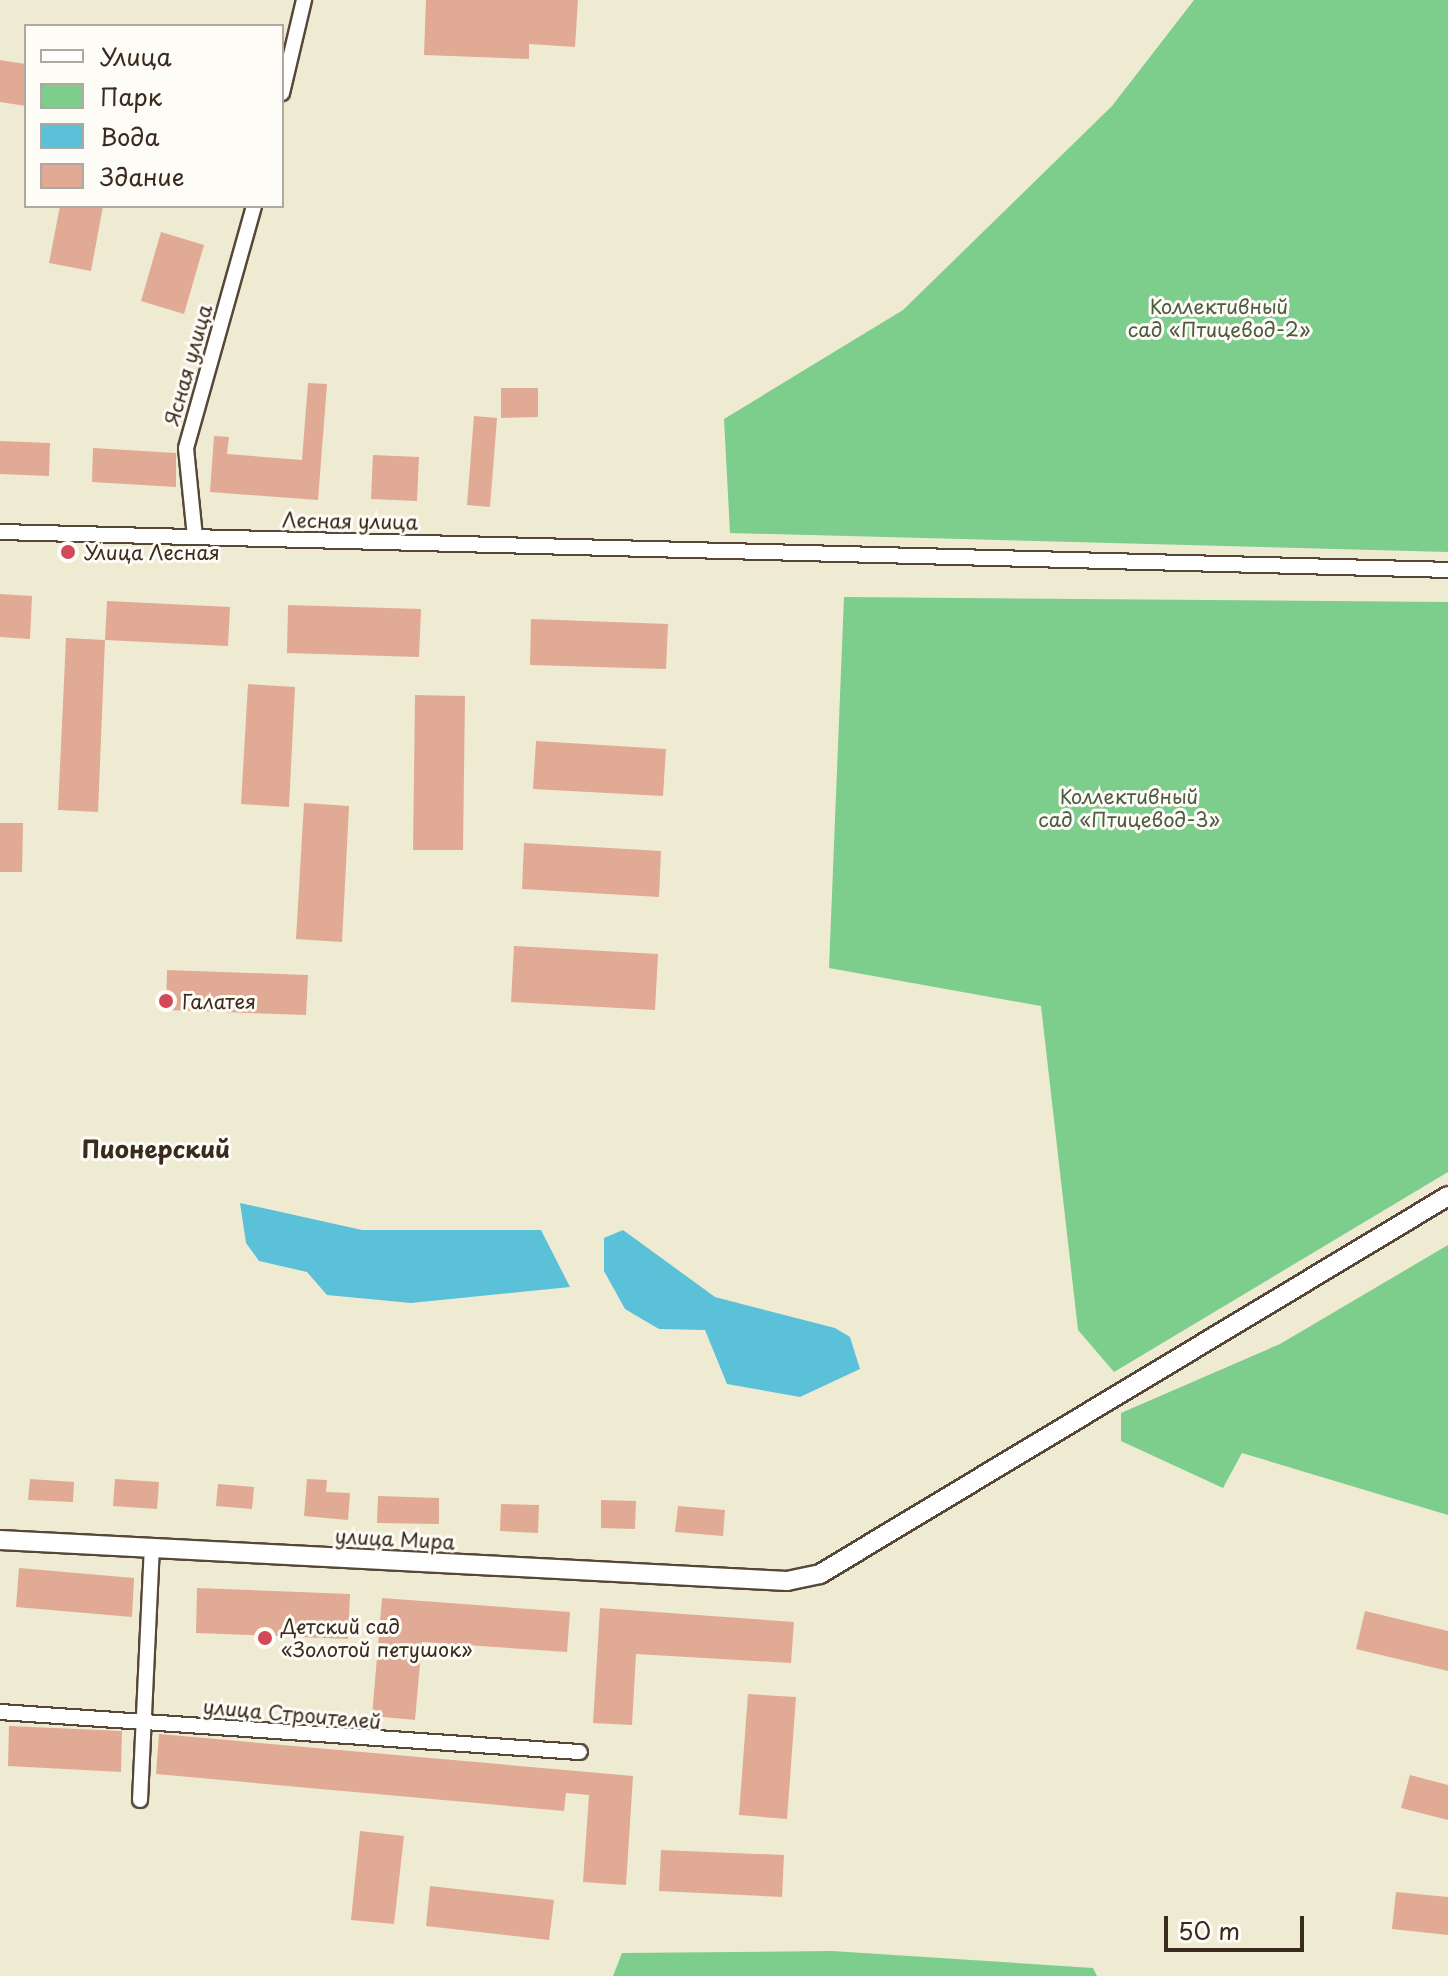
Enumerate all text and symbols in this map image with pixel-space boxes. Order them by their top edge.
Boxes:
legend [24,24,284,208]
text: Улица [100,38,172,74]
text: Парк [100,78,162,114]
text: Вода [100,118,159,154]
text: Здание [100,158,185,194]
park label: Коллективный сад «Птицевод-2» [1128,295,1310,342]
street label: Ясная улица [159,301,217,429]
street label: Лесная улица [281,508,419,534]
place label: Улица Лесная [84,540,221,564]
marker: Улица Лесная [59,543,77,561]
park label: Коллективный сад «Птицевод-3» [1038,784,1220,831]
place label: Галатея [182,989,256,1013]
marker: Галатея [157,992,175,1010]
district label: Пионерский [82,1135,230,1163]
street label: улица Мира [334,1524,456,1554]
place label: Детский сад «Золотой петушок» [281,1614,473,1661]
marker: Детский сад «Золотой петушок» [256,1629,274,1647]
street label: улица Строителей [201,1694,383,1734]
scale bar [1168,1900,1308,1950]
text: 50 m [1178,1912,1240,1948]

